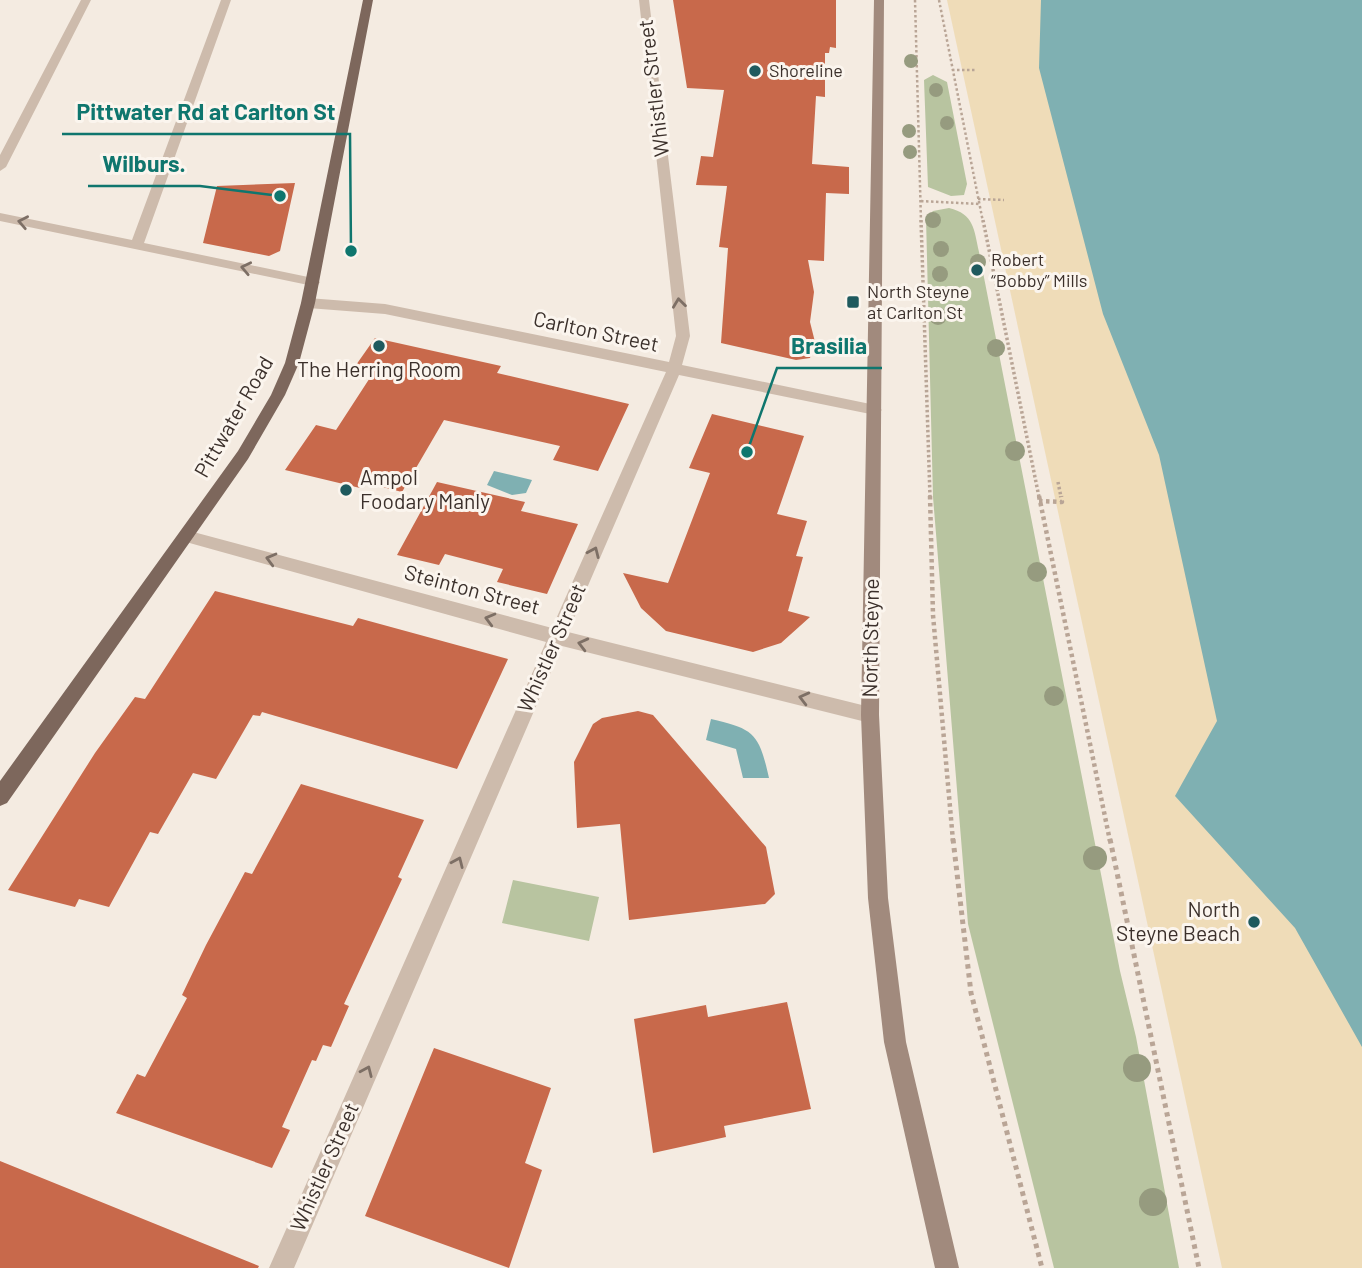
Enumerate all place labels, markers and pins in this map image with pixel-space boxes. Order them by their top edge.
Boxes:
place label: Shoreline [769,59,843,81]
marker: Shoreline [747,63,763,79]
callout: Pittwater Rd at Carlton St [62,90,350,134]
callout: Wilburs. [88,142,200,186]
place label: Robert “Bobby” Mills [991,248,1087,291]
marker: Robert “Bobby” Mills [969,262,985,278]
place label: North Steyne at Carlton St [867,280,969,323]
marker: North Steyne at Carlton St [845,294,861,310]
callout: Brasilia [777,324,882,368]
marker: The Herring Room [371,338,387,354]
place label: The Herring Room [297,356,461,381]
place label: Ampol Foodary Manly [360,464,490,513]
marker: Ampol Foodary Manly [338,482,354,498]
place label: North Steyne Beach [1116,896,1240,945]
marker: North Steyne Beach [1246,914,1262,930]

